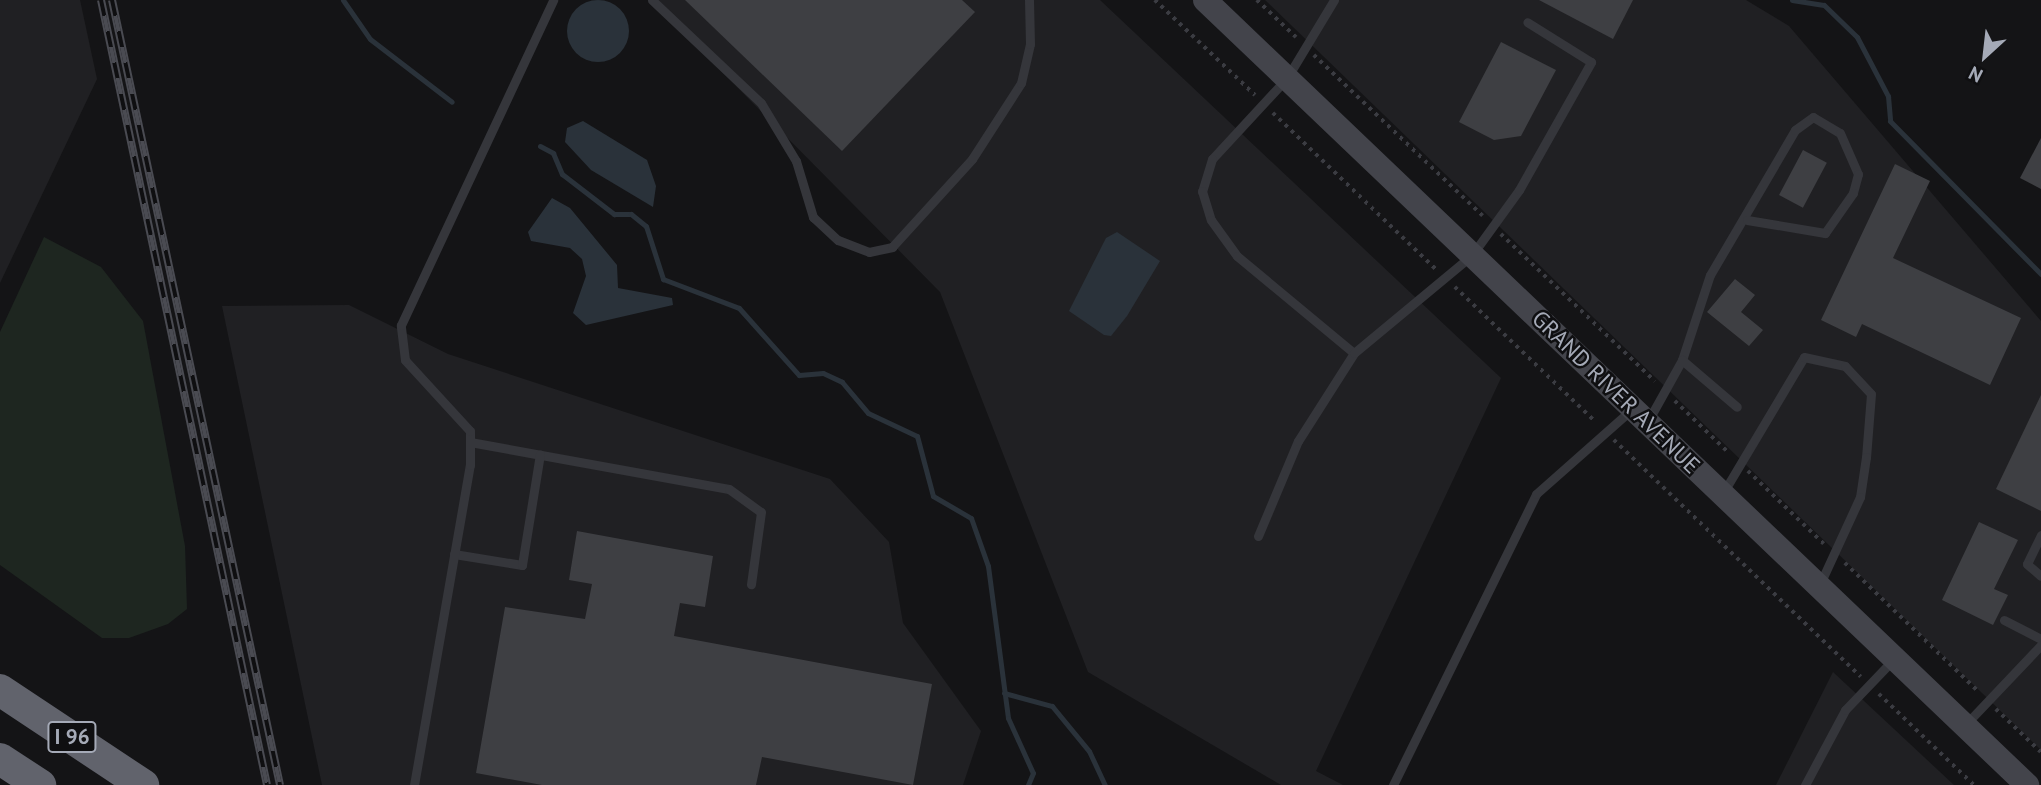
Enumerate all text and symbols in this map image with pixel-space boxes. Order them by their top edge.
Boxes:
north arrow [1950,21,2020,91]
text: N [1964,61,1986,88]
street label: GRAND RIVER AVENUE [1526,304,1706,480]
road number: I 96 [46,720,98,754]

